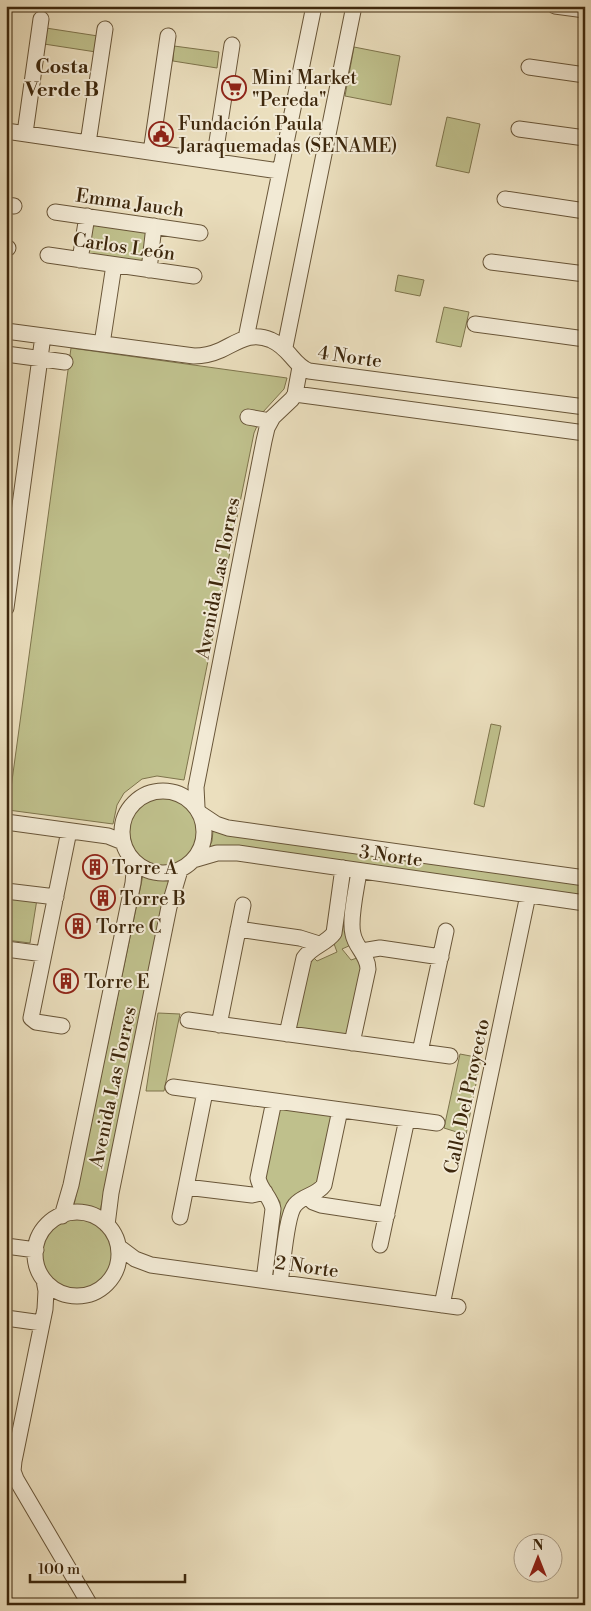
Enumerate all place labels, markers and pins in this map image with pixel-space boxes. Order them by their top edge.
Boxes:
place label: Mini Market "Pereda" [252,66,357,112]
supermarket icon: Mini Market "Pereda" [221,75,247,101]
place label: Fundación Paula Jaraquemadas (SENAME) [177,112,397,158]
public building icon: Fundación Paula Jaraquemadas (SENAME) [148,121,174,147]
building icon: Torre A [82,854,108,880]
place label: Torre A [112,856,178,880]
building icon: Torre B [90,885,116,911]
place label: Torre B [120,887,186,911]
building icon: Torre C [65,913,91,939]
place label: Torre C [96,915,162,939]
building icon: Torre E [53,968,79,994]
place label: Torre E [84,970,150,994]

